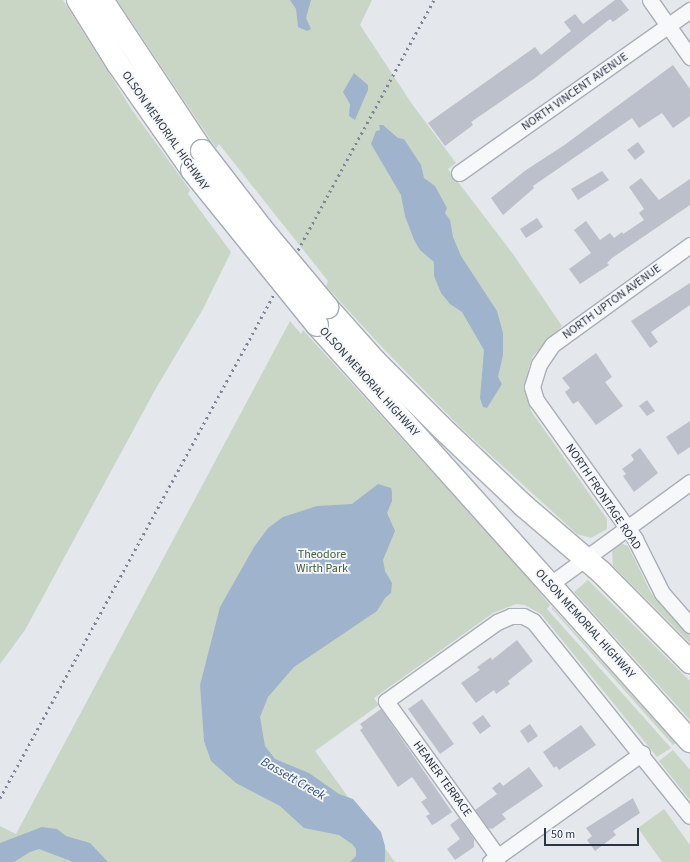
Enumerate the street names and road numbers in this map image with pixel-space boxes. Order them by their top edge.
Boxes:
street label: NORTH VINCENT AVENUE [519,50,631,134]
street label: OLSON MEMORIAL HIGHWAY [118,69,212,193]
street label: NORTH UPTON AVENUE [560,261,664,343]
street label: OLSON MEMORIAL HIGHWAY [316,324,422,440]
street label: NORTH FRONTAGE ROAD [562,441,644,553]
street label: OLSON MEMORIAL HIGHWAY [532,566,638,682]
street label: HEANER TERRACE [410,738,474,820]

